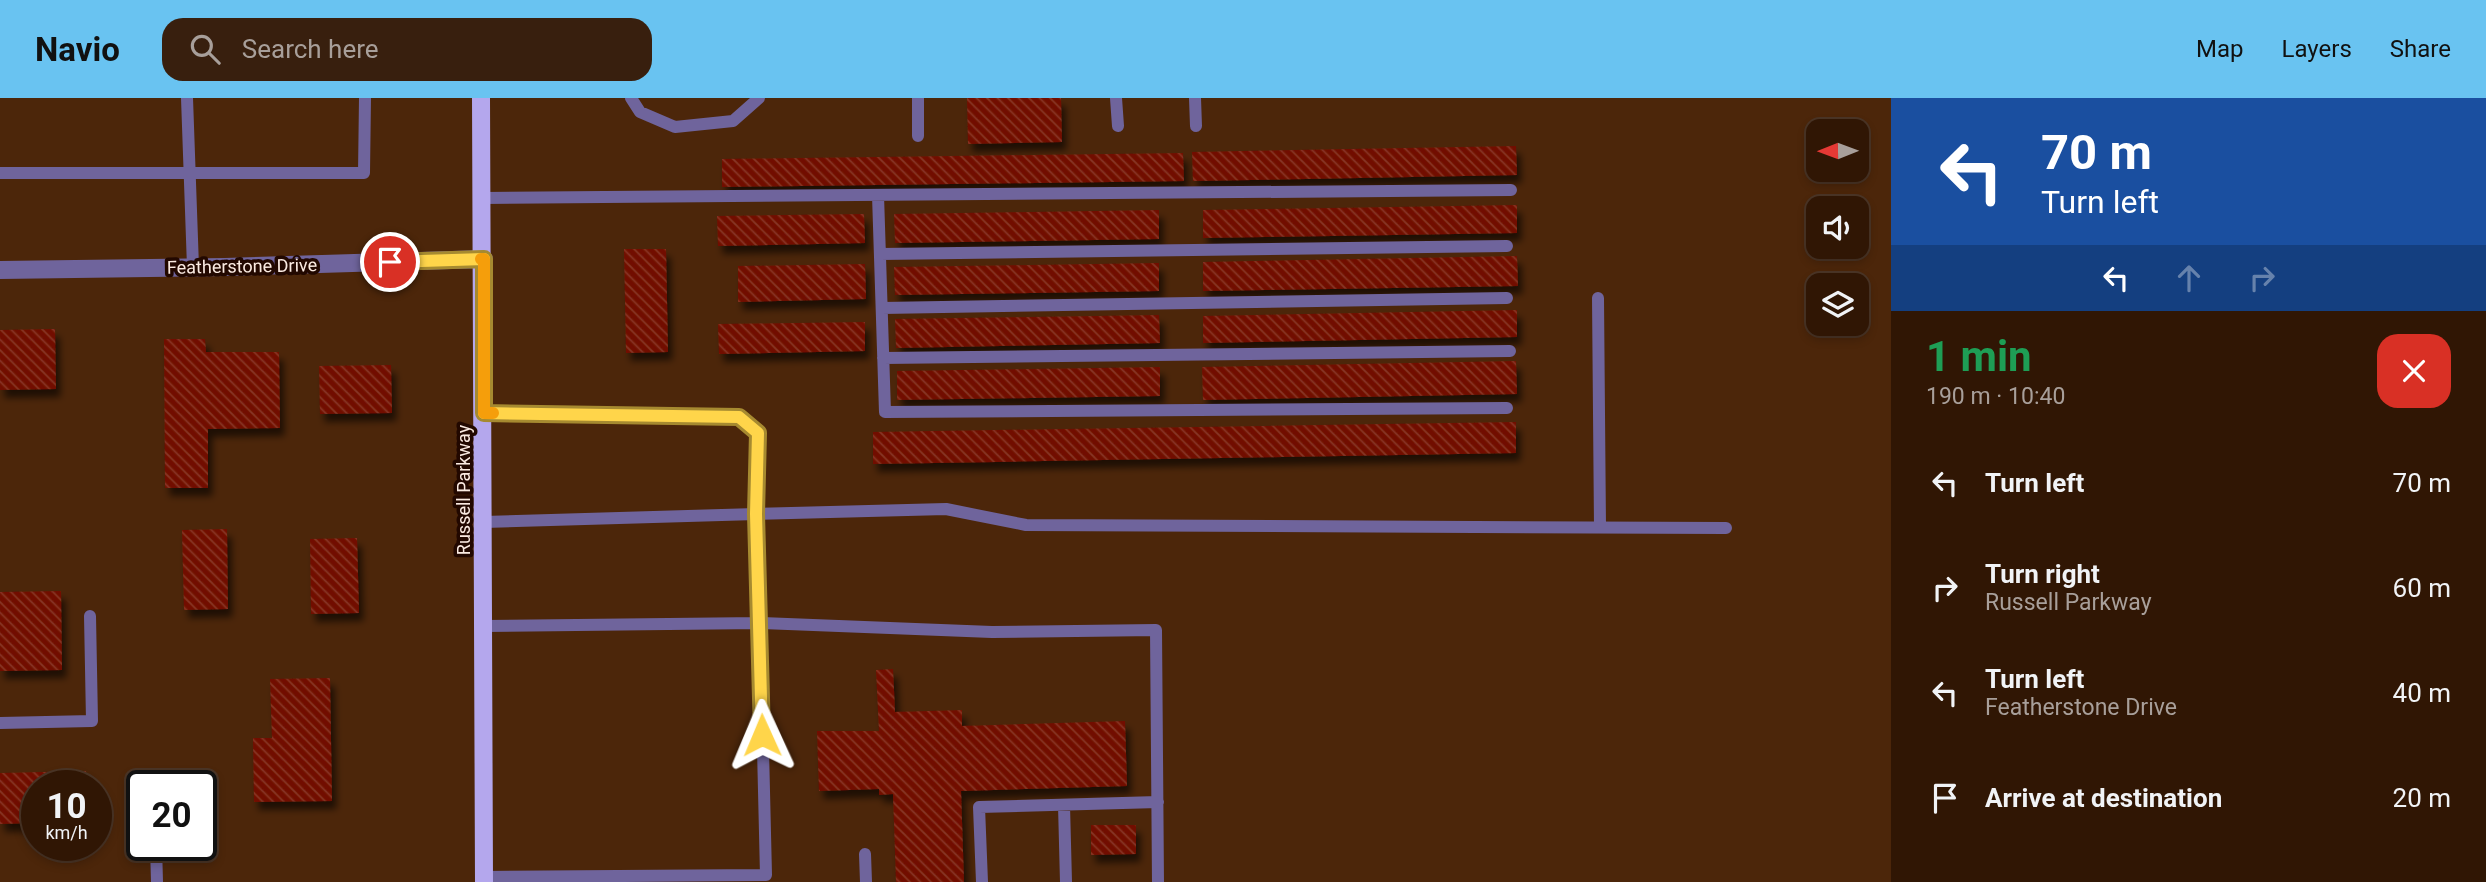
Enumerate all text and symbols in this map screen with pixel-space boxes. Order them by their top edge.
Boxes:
search box [162,18,652,81]
text: Navio [35,30,120,69]
icon: search [186,30,224,68]
text: Search here [242,34,379,64]
text: Map [2196,35,2244,63]
text: Layers [2282,35,2352,63]
text: Share [2390,35,2451,63]
north arrow [1806,119,1869,182]
map controls [1806,119,1869,336]
text: 70 m [2041,124,2152,181]
icon: left [1926,126,2017,217]
text: Turn left [2041,183,2159,221]
button: sound [1806,196,1869,259]
pin [360,232,420,292]
icon: arrive [371,243,409,281]
street label: Featherstone Drive [167,254,317,278]
icon: left [2097,259,2135,297]
icon: ahead [2170,259,2208,297]
icon: right [2243,259,2281,297]
button: layers [1806,273,1869,336]
text: 1 min [1926,332,2032,381]
button: close [2377,334,2451,408]
text: 190 m · 10:40 [1926,383,2065,410]
street label: Russell Parkway [453,424,474,555]
icon: left [1926,464,1964,502]
text: Turn left [1985,468,2084,498]
text: 70 m [2393,468,2451,498]
text: Turn right [1985,559,2100,589]
icon: right [1926,569,1964,607]
text: 60 m [2393,573,2451,603]
text: Russell Parkway [1985,589,2152,616]
text: Turn left [1985,664,2084,694]
icon: left [1926,674,1964,712]
text: 40 m [2393,678,2451,708]
text: Featherstone Drive [1985,694,2177,721]
position arrow [725,698,799,772]
speed limit sign: 20 [126,770,217,861]
icon: arrive [1926,779,1964,817]
text: Arrive at destination [1985,783,2222,813]
text: 20 m [2393,783,2451,813]
text: 10 [46,786,87,827]
text: km/h [45,822,88,843]

